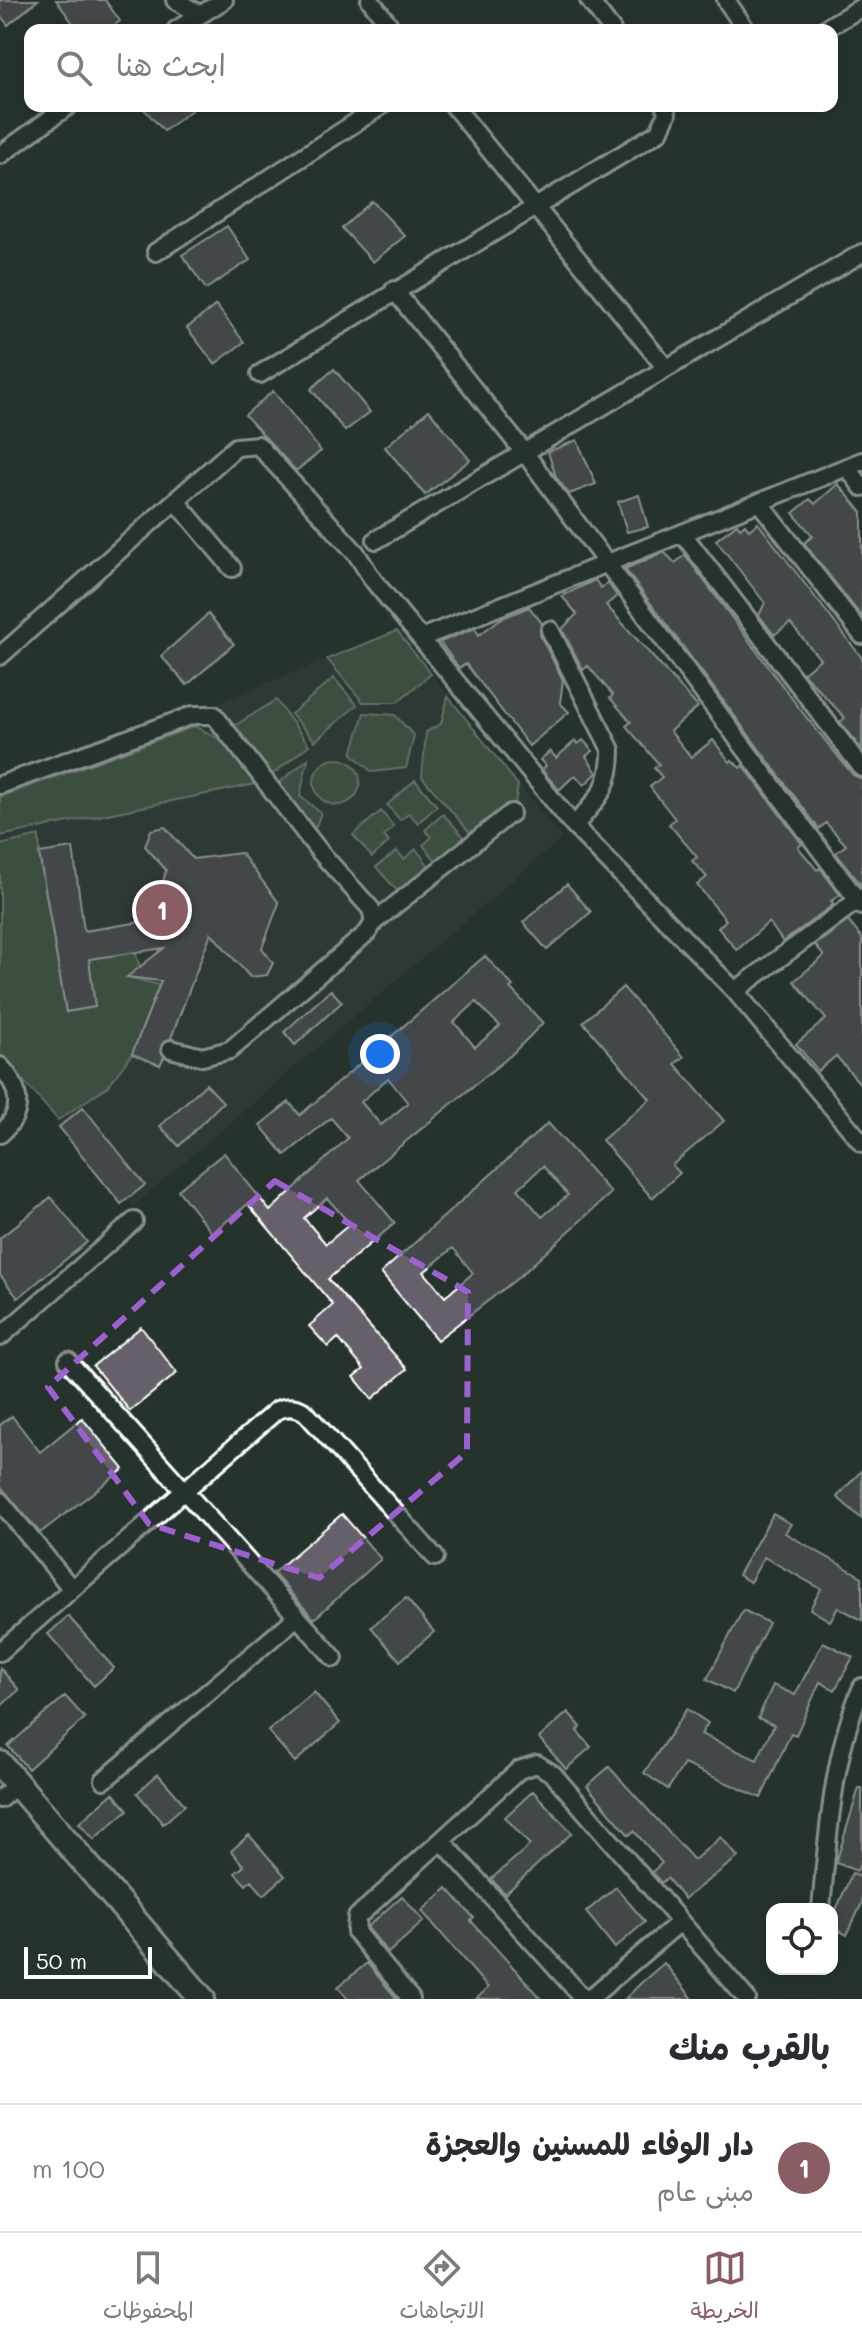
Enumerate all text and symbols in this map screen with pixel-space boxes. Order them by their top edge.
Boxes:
search box [24,24,838,112]
text: ابحث هنا [116,44,226,84]
icon: search [52,46,96,90]
pin: 1 [136,880,188,940]
your location [360,1034,400,1074]
map controls [766,1903,838,1975]
button: locate [766,1903,838,1975]
scale bar [24,1943,152,1979]
text: 50 m [36,1946,87,1975]
text: بالقرب منك [669,2024,830,2069]
text: دار الوفاء للمسنين والعجزة [425,2123,754,2163]
text: 100 m [32,2151,105,2185]
text: 1 [798,2151,810,2185]
text: مبنى عام [657,2174,754,2208]
tab: المحفوظات [103,2246,194,2330]
tab: الاتجاهات [399,2246,484,2330]
tab: الخريطة [690,2246,759,2330]

